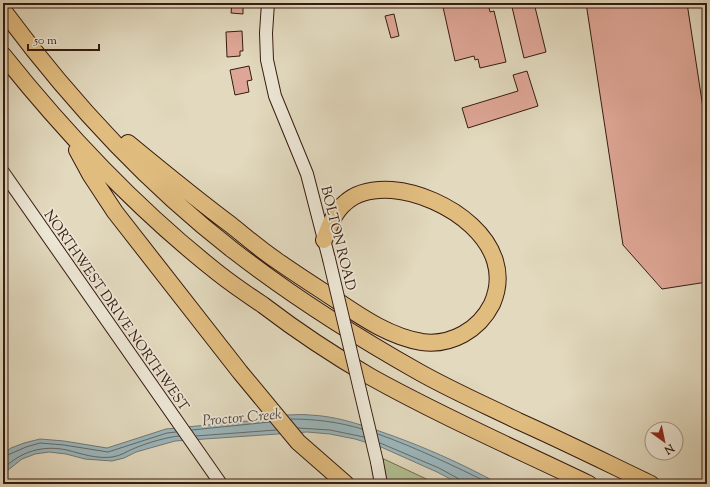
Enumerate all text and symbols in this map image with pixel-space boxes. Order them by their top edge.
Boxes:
scale bar [28,26,99,52]
text: 50 m [33,32,57,50]
street label: BOLTON ROAD [314,184,360,293]
street label: NORTHWEST DRIVE NORTHWEST [38,206,193,416]
water label: Proctor Creek [202,405,283,432]
north arrow [644,421,684,461]
text: N [661,439,678,458]

